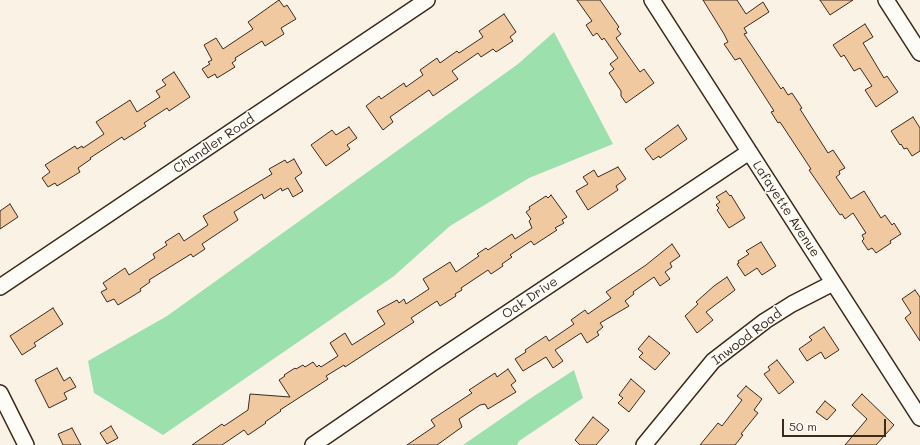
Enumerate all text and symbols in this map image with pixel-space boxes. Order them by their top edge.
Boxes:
street label: Chandler Road [170,111,258,177]
street label: Lafayette Avenue [749,158,823,260]
street label: Oak Drive [499,274,561,322]
street label: Inwood Road [709,306,785,368]
scale bar [784,411,888,437]
text: 50 m [789,418,817,434]

